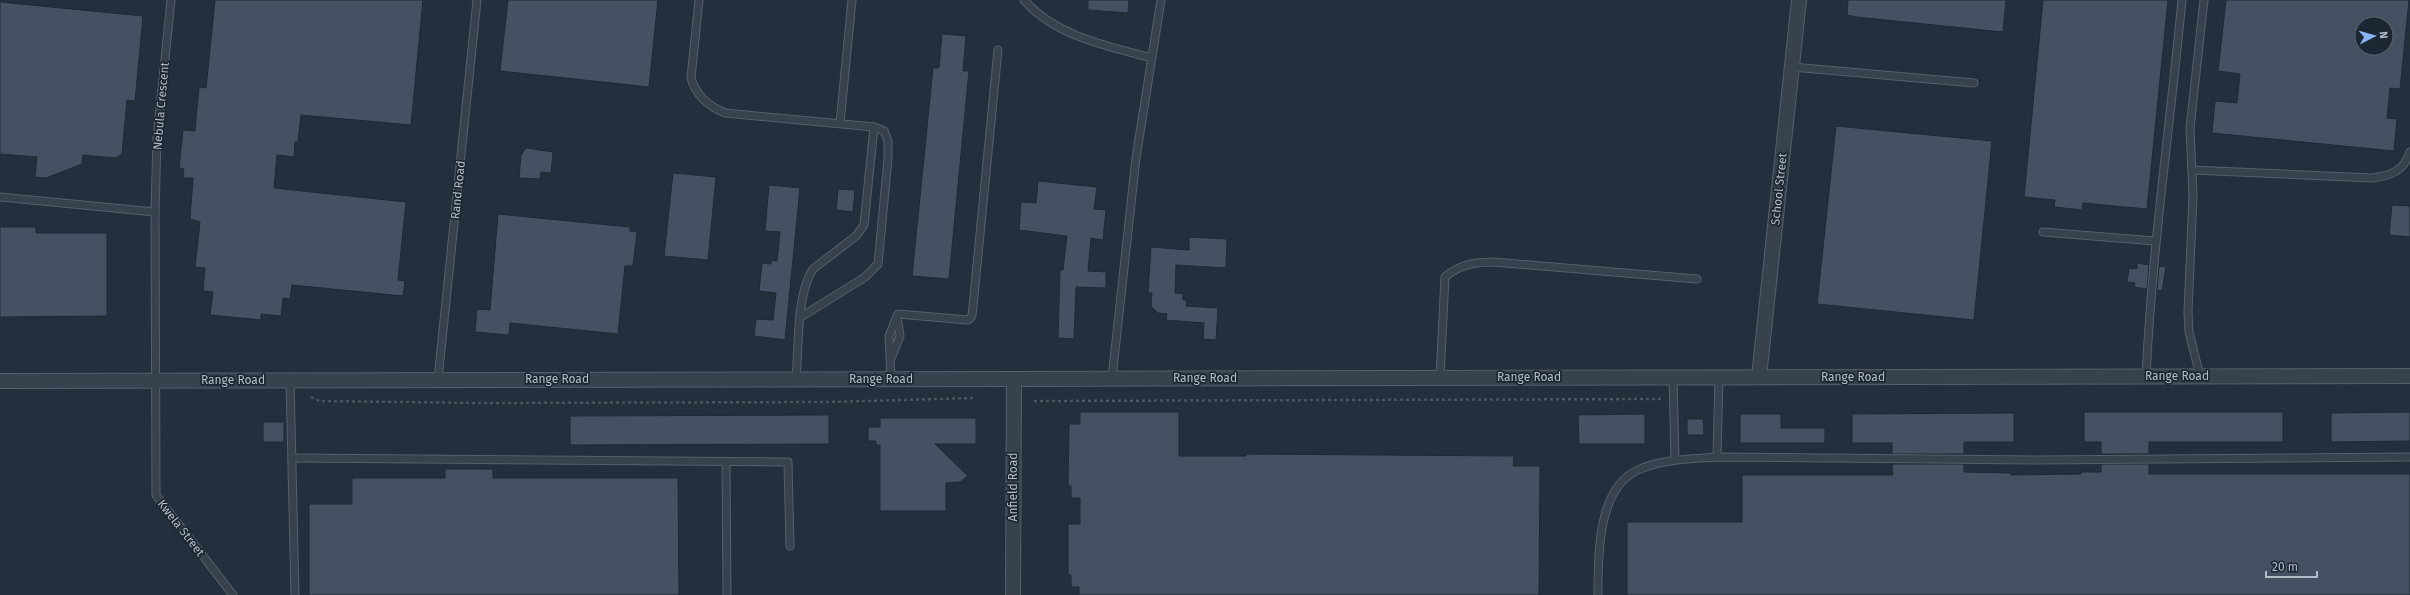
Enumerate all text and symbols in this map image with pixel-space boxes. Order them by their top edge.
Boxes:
north arrow [2354,16,2394,56]
text: N [2377,31,2390,39]
street label: Nebula Crescent [150,61,172,151]
street label: School Street [1768,152,1790,226]
street label: Rand Road [448,160,468,220]
street label: Range Road [2145,369,2209,383]
street label: Range Road [1497,370,1561,384]
street label: Range Road [1821,370,1885,384]
street label: Range Road [1173,371,1237,385]
street label: Range Road [525,372,589,386]
street label: Range Road [849,372,913,386]
street label: Range Road [201,373,265,387]
street label: Anfield Road [1006,453,1020,521]
street label: Kwela Street [155,497,208,560]
scale bar [2266,553,2317,579]
text: 20 m [2272,560,2298,574]

